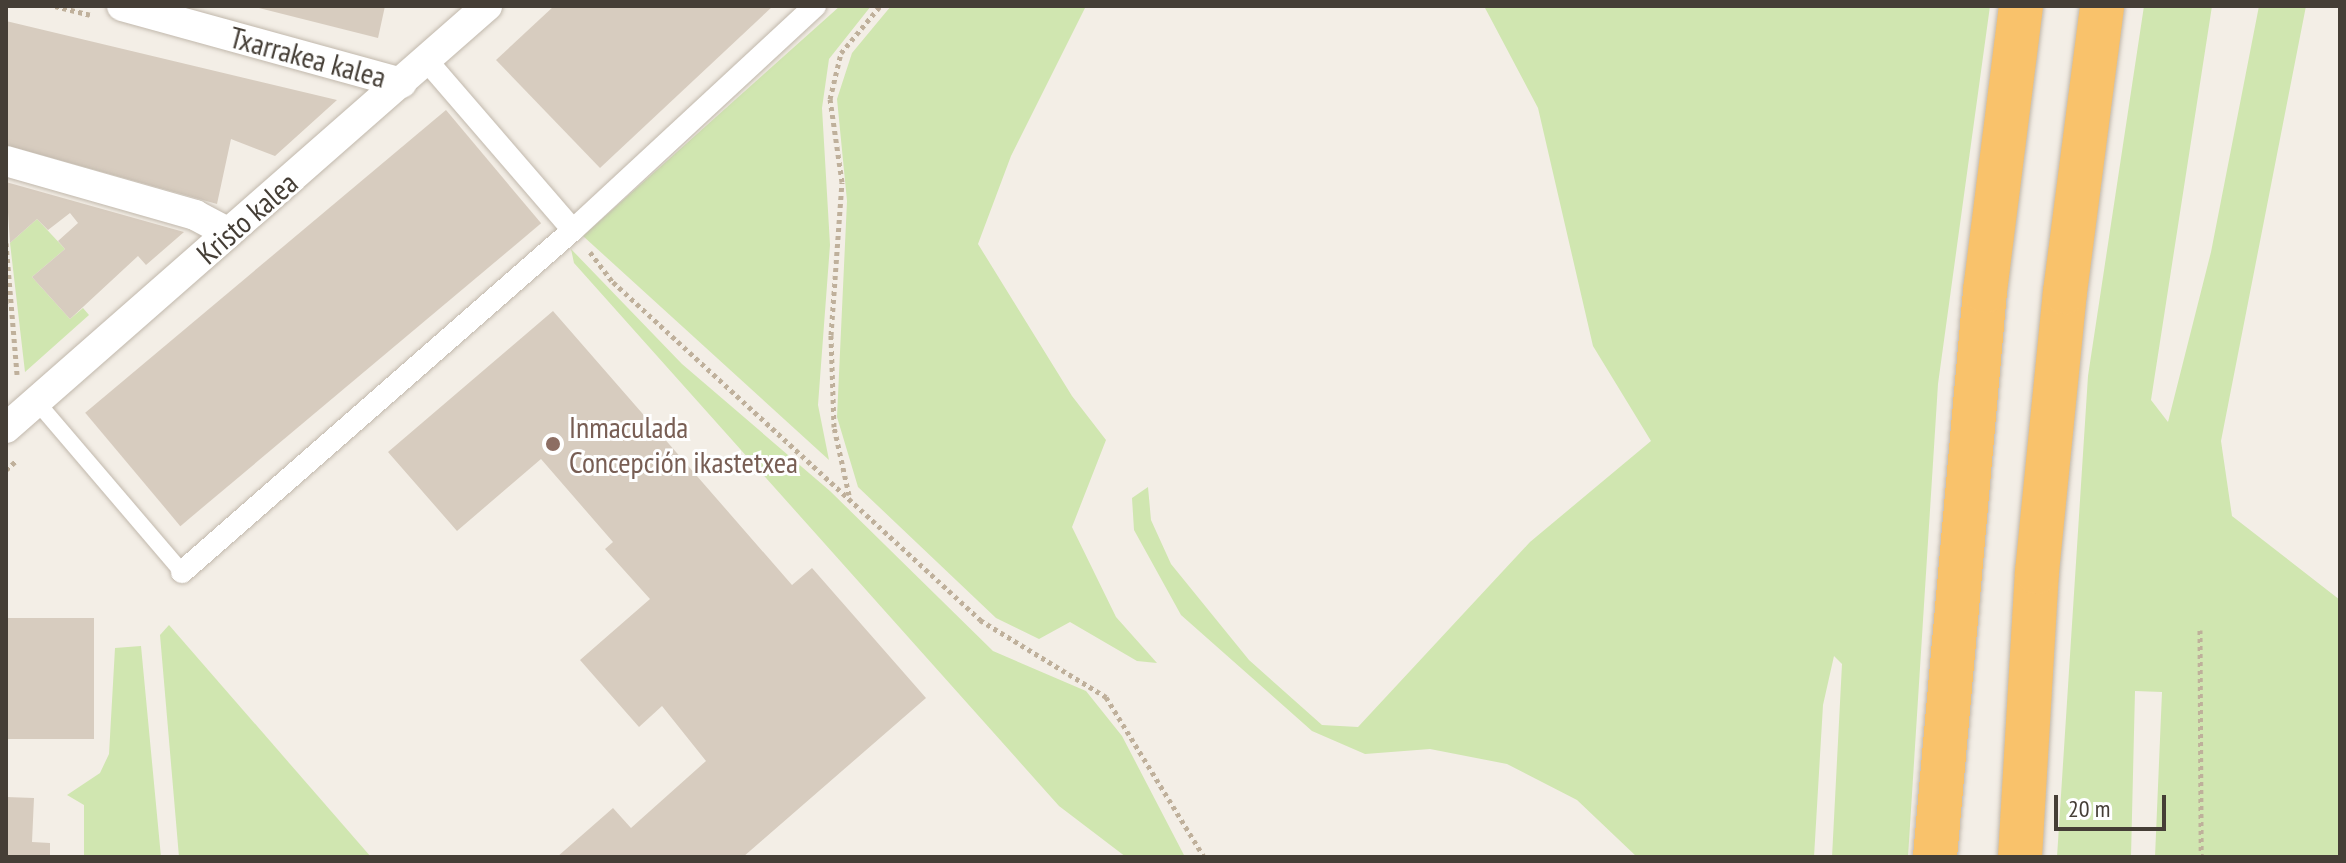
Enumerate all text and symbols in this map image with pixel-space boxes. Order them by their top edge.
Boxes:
street label: Txarrakea kalea [226,19,390,95]
street label: Kristo kalea [189,165,305,271]
place label: Inmaculada Concepción ikastetxea [569,409,798,480]
marker: Inmaculada Concepción ikastetxea [544,435,562,453]
scale bar [2058,779,2170,829]
text: 20 m [2068,793,2110,824]

